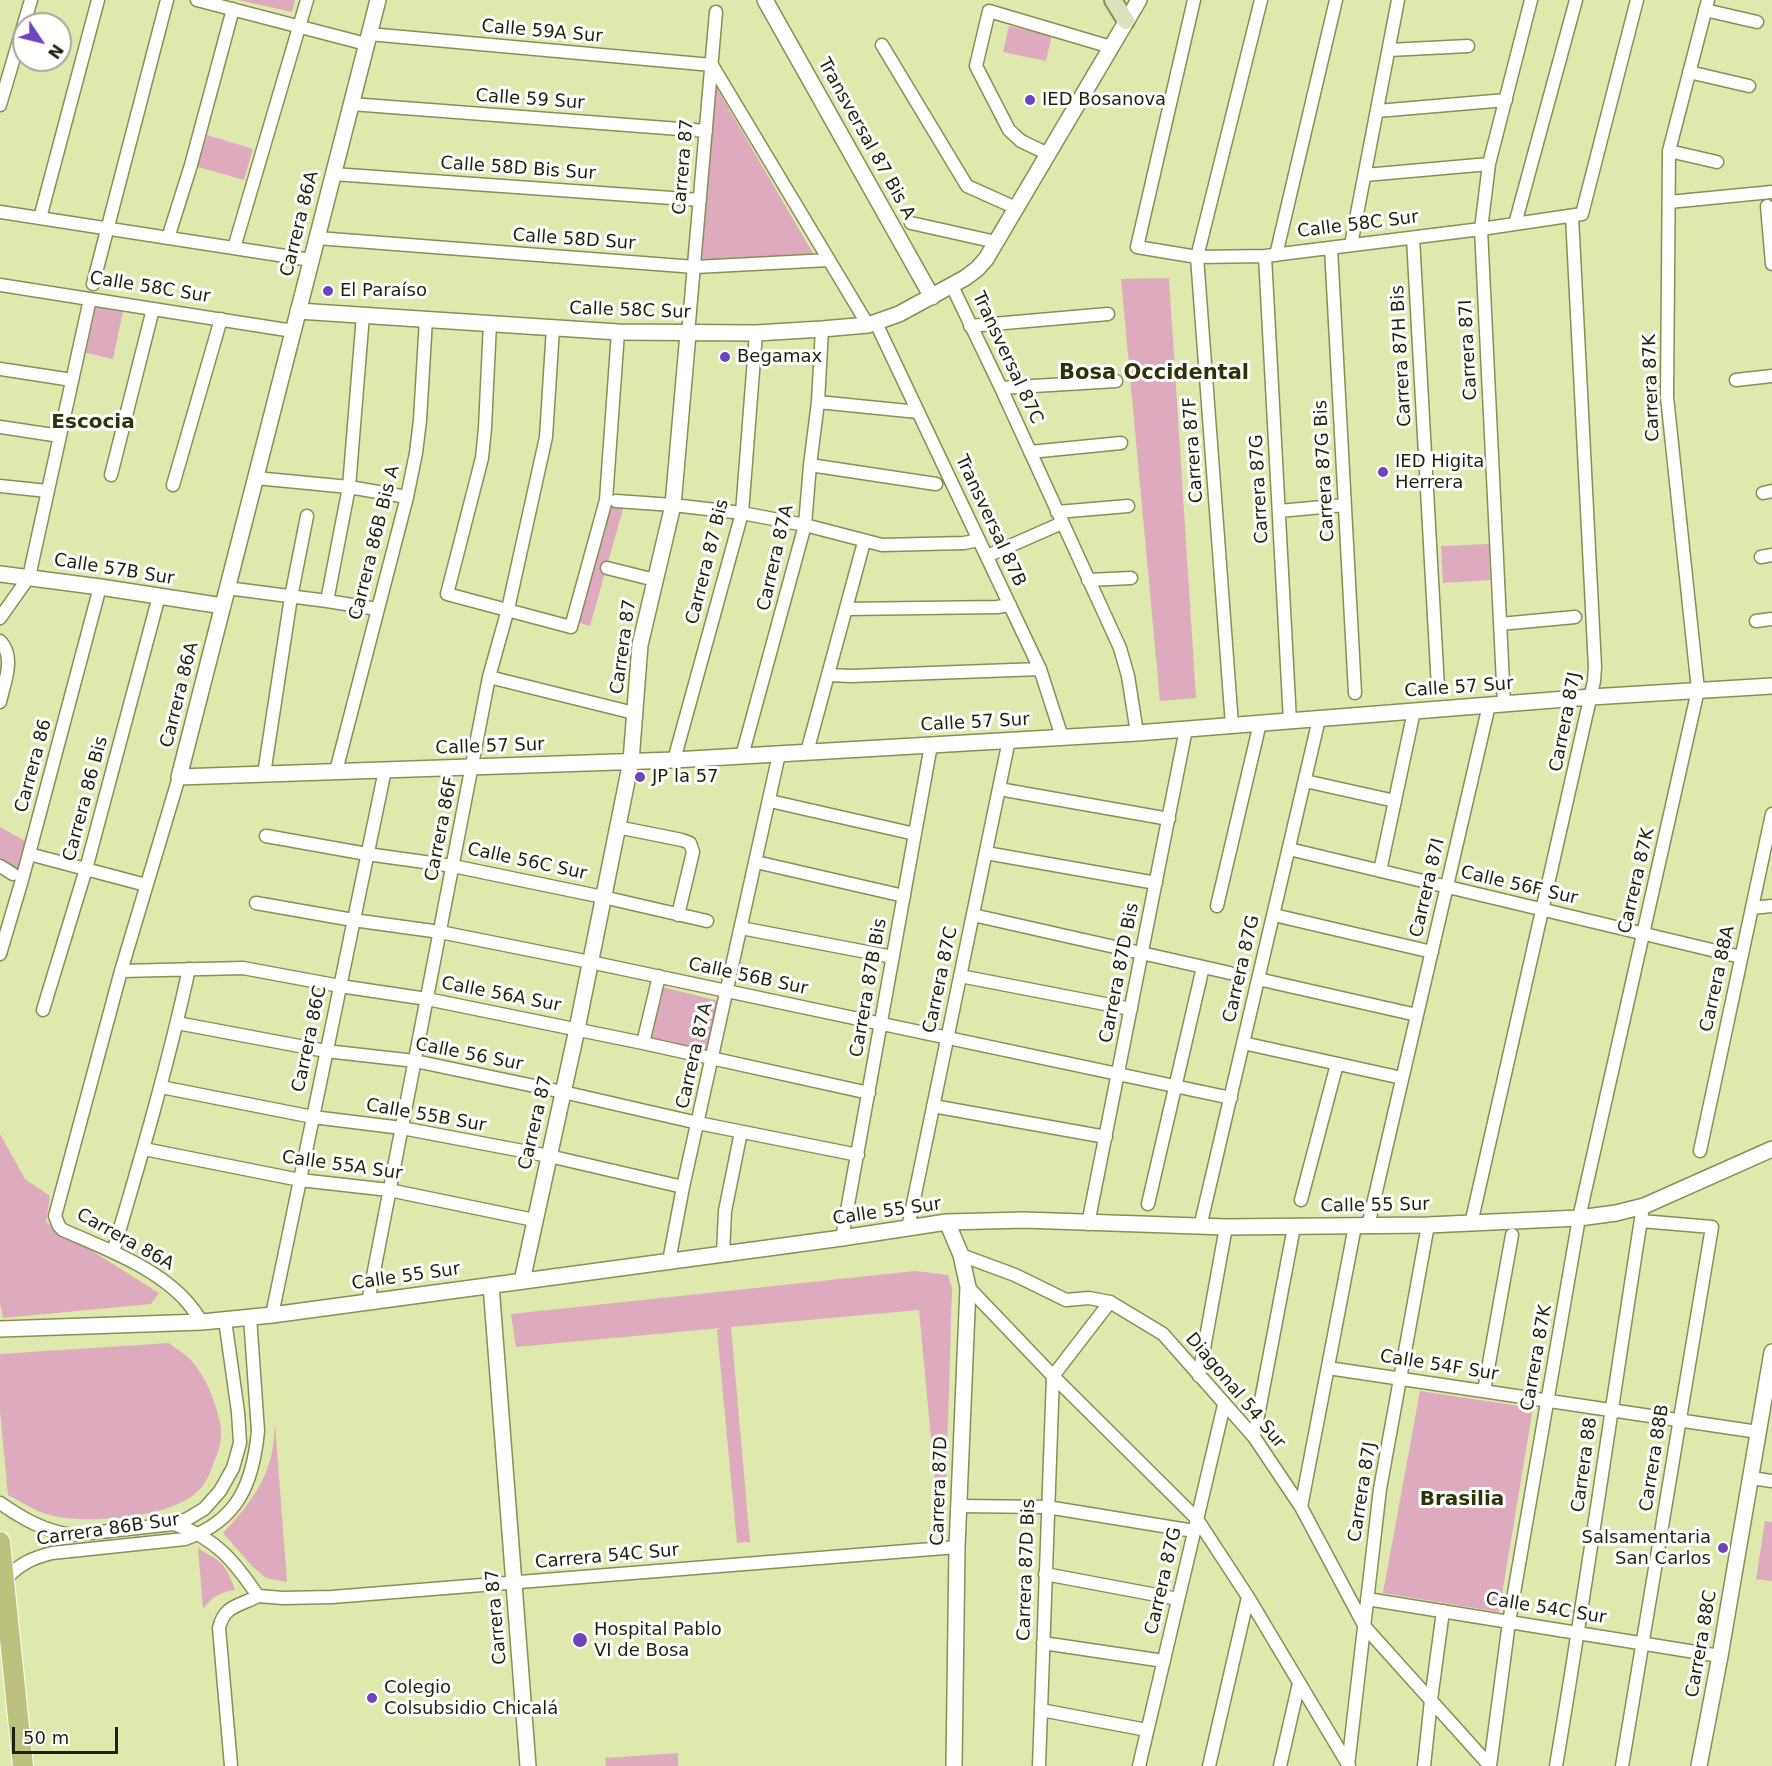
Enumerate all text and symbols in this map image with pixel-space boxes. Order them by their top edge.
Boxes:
north arrow [12,12,72,72]
street label: Calle 59A Sur [481,16,603,48]
text: N [44,41,67,62]
street label: Transversal 87 Bis A [813,55,919,223]
street label: Calle 59 Sur [475,85,585,115]
place label: IED Bosanova [1042,89,1166,111]
marker: IED Bosanova [1023,93,1037,107]
street label: Carrera 87 [669,118,699,216]
street label: Calle 58D Bis Sur [440,153,596,185]
street label: Carrera 86A [276,169,324,279]
street label: Calle 58C Sur [1296,207,1420,243]
street label: Calle 58D Sur [512,225,636,255]
street label: Calle 58C Sur [88,268,212,308]
place label: El Paraíso [340,280,427,302]
marker: El Paraíso [321,284,335,298]
street label: Carrera 87H Bis [1388,285,1416,427]
street label: Transversal 87C [967,289,1047,427]
street label: Calle 58C Sur [569,298,691,324]
street label: Carrera 87I [1456,299,1482,401]
street label: Carrera 87K [1639,334,1665,442]
place label: Begamax [737,346,822,368]
marker: Begamax [718,350,732,364]
district label: Bosa Occidental [1059,361,1249,387]
street label: Carrera 87F [1180,396,1208,504]
street label: Carrera 87G Bis [1310,399,1340,543]
district label: Escocia [51,411,135,435]
street label: Carrera 87G [1246,434,1274,544]
place label: IED Higita Herrera [1395,451,1484,494]
street label: Transversal 87B [950,452,1030,590]
street label: Carrera 86B Bis A [345,463,405,623]
marker: IED Higita Herrera [1376,465,1390,479]
street label: Carrera 87 Bis [682,497,734,627]
street label: Carrera 87A [753,503,799,613]
street label: Calle 57B Sur [52,550,176,590]
street label: Carrera 87 [607,598,641,696]
street label: Carrera 86A [156,640,204,750]
street label: Carrera 87J [1546,670,1586,774]
street label: Calle 57 Sur [1404,673,1514,703]
street label: Calle 57 Sur [920,709,1030,737]
street label: Carrera 86 [11,717,57,815]
street label: Carrera 86 Bis [59,734,113,864]
street label: Calle 57 Sur [435,734,545,760]
place label: JP la 57 [652,766,719,788]
marker: JP la 57 [633,770,647,784]
street label: Carrera 86F [421,775,463,883]
street label: Carrera 87K [1614,826,1660,936]
street label: Carrera 87I [1406,836,1450,940]
street label: Calle 56C Sur [465,839,589,885]
street label: Calle 56F Sur [1458,862,1580,910]
street label: Carrera 87D Bis [1096,901,1144,1045]
street label: Carrera 87G [1219,913,1265,1025]
street label: Carrera 87B Bis [846,917,892,1059]
street label: Carrera 88A [1696,924,1740,1034]
street label: Carrera 87C [919,925,963,1035]
street label: Calle 56B Sur [686,954,810,1000]
street label: Calle 56A Sur [439,973,563,1017]
street label: Carrera 86C [288,984,332,1094]
street label: Carrera 87A [672,1001,718,1111]
street label: Calle 56 Sur [413,1034,525,1076]
street label: Carrera 87 [515,1074,557,1172]
street label: Calle 55B Sur [364,1095,488,1137]
street label: Calle 55A Sur [280,1147,404,1185]
street label: Calle 55 Sur [831,1194,943,1230]
street label: Calle 55 Sur [1320,1194,1430,1218]
street label: Carrera 86A [72,1204,178,1276]
street label: Calle 55 Sur [350,1259,462,1295]
street label: Carrera 87K [1517,1303,1557,1413]
street label: Diagonal 54 Sur [1180,1329,1290,1453]
street label: Calle 54F Sur [1378,1346,1500,1386]
street label: Carrera 88B [1636,1403,1674,1513]
street label: Carrera 88 [1568,1416,1602,1514]
street label: Carrera 87D [927,1436,953,1546]
street label: Carrera 87J [1344,1440,1382,1544]
district label: Brasilia [1420,1488,1504,1512]
street label: Carrera 87D Bis [1014,1499,1040,1641]
street label: Carrera 86B Sur [35,1509,181,1551]
street label: Carrera 87G [1141,1525,1187,1637]
place label: Salsamentaria San Carlos [1582,1527,1711,1570]
street label: Carrera 54C Sur [534,1540,680,1574]
marker: Salsamentaria San Carlos [1716,1541,1730,1555]
street label: Carrera 87 [482,1568,512,1666]
street label: Calle 54C Sur [1484,1589,1608,1629]
street label: Carrera 88C [1682,1589,1722,1699]
place label: Hospital Pablo VI de Bosa [594,1619,722,1662]
marker: Hospital Pablo VI de Bosa [571,1631,589,1649]
place label: Colegio Colsubsidio Chicalá [384,1677,558,1720]
marker: Colegio Colsubsidio Chicalá [365,1691,379,1705]
scale bar [15,1715,122,1753]
text: 50 m [23,1727,69,1748]

